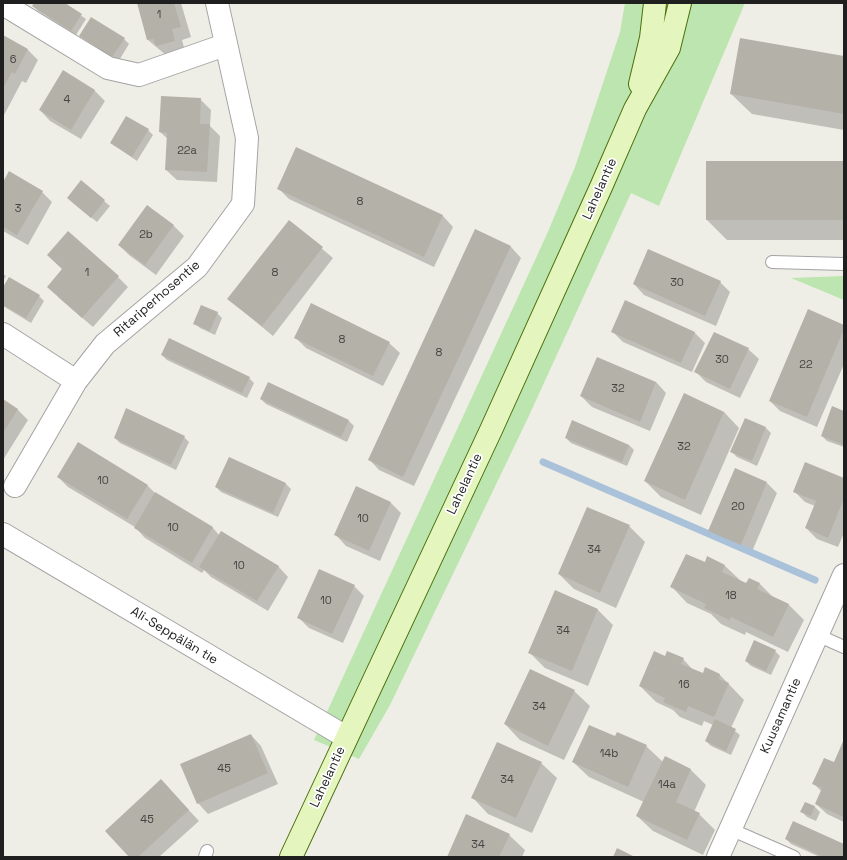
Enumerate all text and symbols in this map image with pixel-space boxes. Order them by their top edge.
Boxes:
house number: 1 [157,8,161,22]
house number: 6 [10,53,16,67]
house number: 4 [64,93,70,107]
house number: 22a [177,144,197,158]
street label: Lahelantie [580,156,620,222]
house number: 8 [357,195,363,209]
house number: 3 [15,202,21,216]
house number: 2b [139,228,153,242]
street label: Ritariperhosentie [111,257,203,341]
house number: 1 [85,266,89,280]
house number: 8 [272,266,278,280]
house number: 30 [670,276,684,290]
house number: 8 [339,333,345,347]
house number: 8 [436,346,442,360]
house number: 30 [715,353,729,367]
house number: 22 [799,358,813,372]
house number: 32 [611,382,625,396]
house number: 32 [677,440,691,454]
street label: Lahelantie [444,451,486,517]
house number: 10 [97,474,109,488]
house number: 20 [731,500,745,514]
house number: 10 [357,512,369,526]
house number: 10 [167,521,179,535]
house number: 34 [587,543,601,557]
house number: 10 [233,559,245,573]
house number: 18 [725,589,737,603]
house number: 10 [320,594,332,608]
street label: Ali-Seppälän tie [127,604,221,668]
house number: 34 [556,624,570,638]
street label: Kuusamantie [757,676,805,756]
house number: 16 [678,678,690,692]
house number: 34 [532,700,546,714]
street label: Lahelantie [307,744,349,810]
house number: 14b [600,747,618,761]
house number: 45 [217,762,231,776]
house number: 34 [500,773,514,787]
house number: 14a [658,778,676,792]
house number: 45 [140,813,154,827]
house number: 34 [471,838,485,852]

